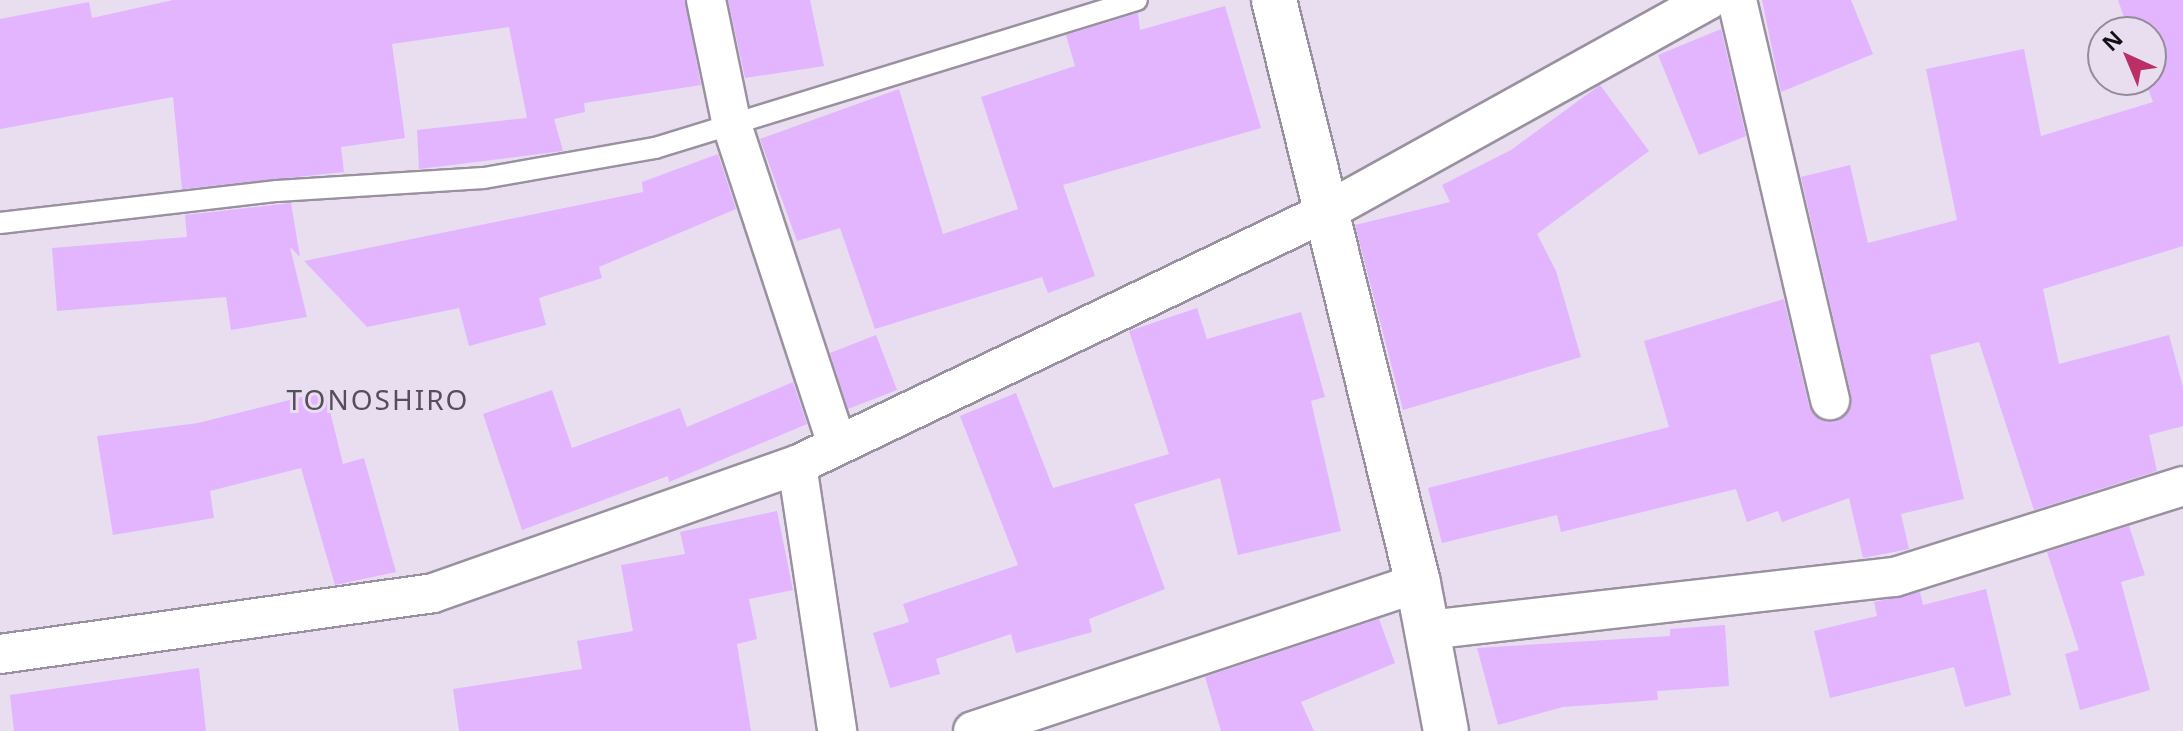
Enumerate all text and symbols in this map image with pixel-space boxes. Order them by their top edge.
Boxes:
north arrow [2087,16,2167,96]
text: N [2095,23,2129,57]
district label: TONOSHIRO [287,382,469,416]

